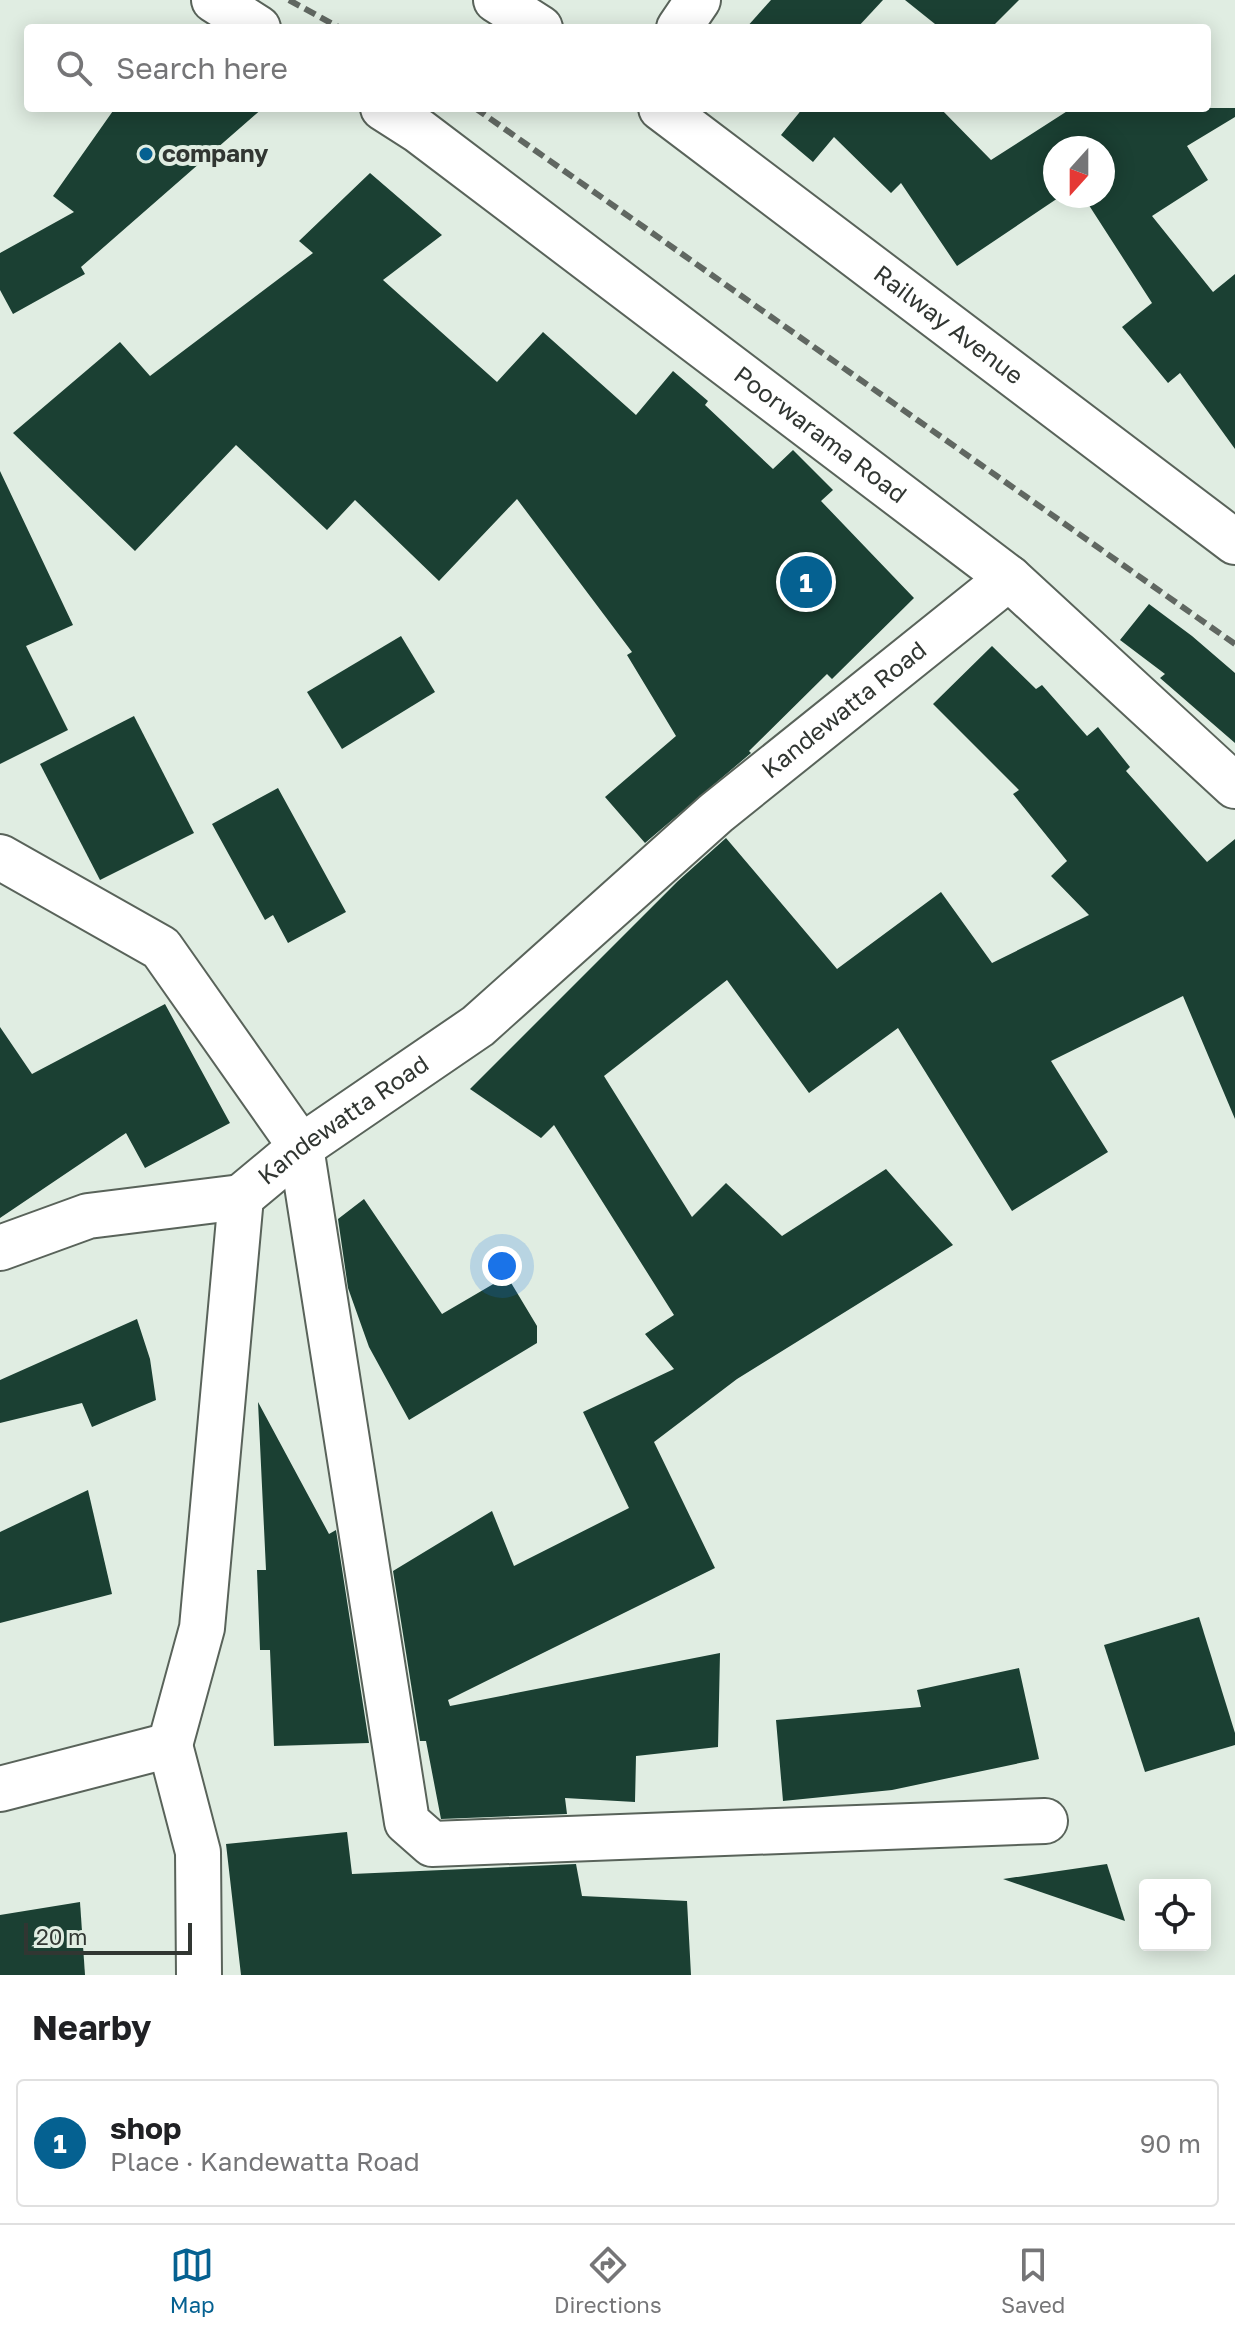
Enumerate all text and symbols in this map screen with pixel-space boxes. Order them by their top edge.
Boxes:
search box [24,24,1211,112]
icon: search [52,46,96,90]
text: Search here [116,50,288,86]
north arrow [1043,136,1115,208]
place label: company [162,138,269,167]
marker: company [137,145,155,163]
street label: Railway Avenue [869,258,1030,390]
street label: Poorwarama Road [729,359,913,508]
pin: 1 [780,552,832,612]
street label: Kandewatta Road [755,634,932,784]
street label: Kandewatta Road [251,1048,434,1190]
your location [482,1246,522,1286]
map controls [1139,1879,1211,1951]
button: locate [1139,1879,1211,1951]
scale bar [24,1919,192,1955]
text: 20 m [36,1923,87,1950]
text: Nearby [32,2007,152,2047]
text: shop [110,2110,181,2146]
text: 1 [53,2128,67,2159]
text: 90 m [1140,2128,1201,2159]
text: Place · Kandewatta Road [110,2146,420,2177]
tab: Map [170,2243,215,2318]
tab: Directions [554,2243,662,2318]
tab: Saved [1001,2243,1065,2318]

